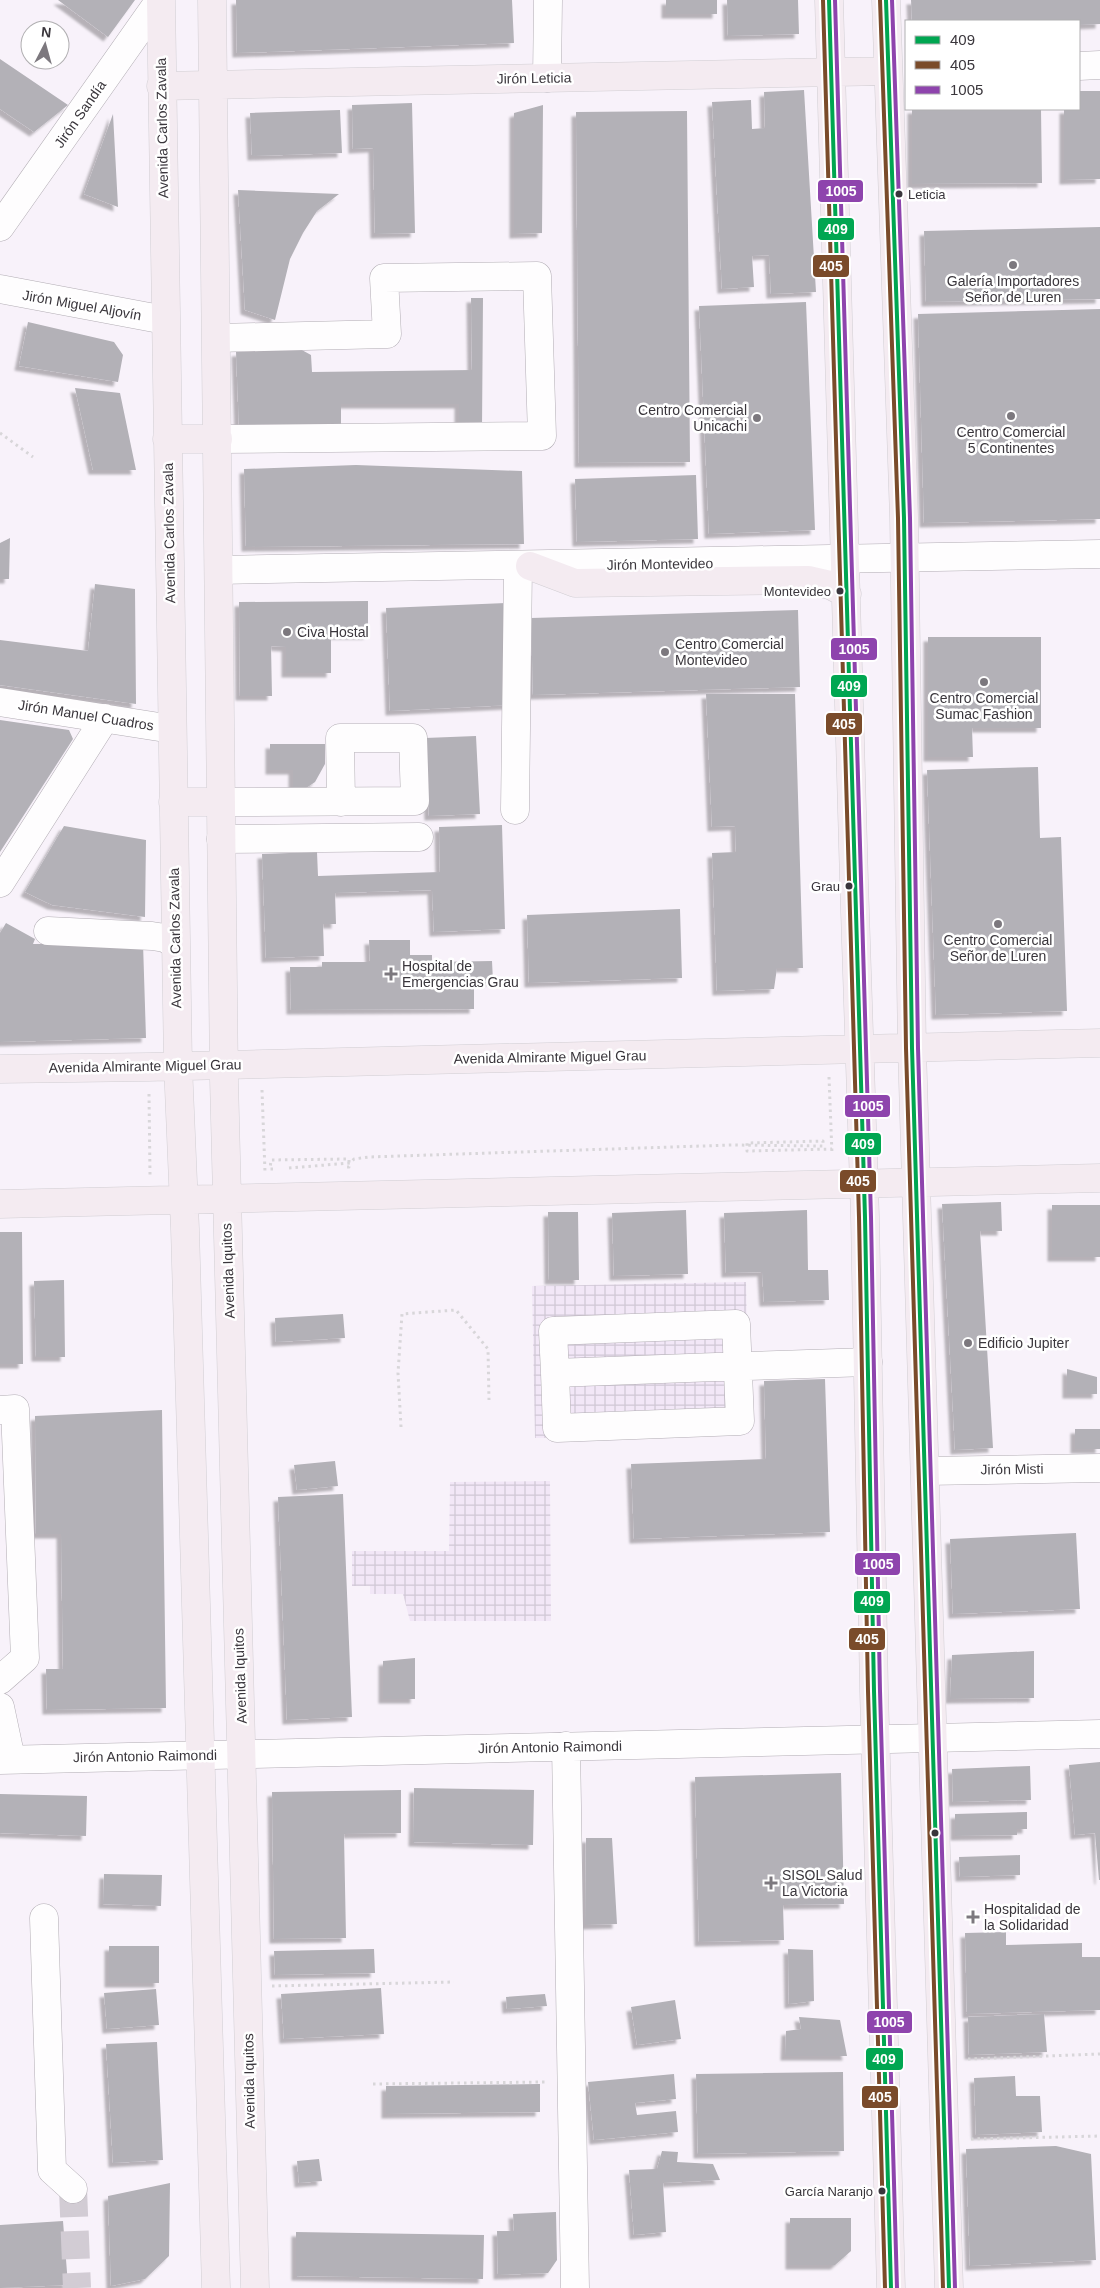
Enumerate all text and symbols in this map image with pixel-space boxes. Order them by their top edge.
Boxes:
north arrow [20,20,70,70]
legend [905,20,1080,110]
text: N [40,24,52,41]
text: 409 [950,31,975,48]
text: 405 [950,56,975,73]
street label: Avenida Carlos Zavala [153,57,171,198]
street label: Jirón Leticia [497,69,572,87]
street label: Jirón Sandía [51,77,109,151]
text: 1005 [950,81,983,98]
line badge: 1005 [817,179,864,203]
text: 1005 [825,183,857,199]
place label: Leticia [908,187,946,202]
marker: Leticia [894,189,904,199]
line badge: 409 [817,217,855,241]
text: 409 [824,221,848,237]
line badge: 405 [812,254,850,278]
text: 405 [819,258,843,274]
marker: Galería Importadores Señor de Luren [1007,259,1019,271]
place label: Galería Importadores Señor de Luren [947,273,1079,305]
street label: Jirón Miguel Aljovín [21,287,143,323]
place label: Centro Comercial Unicachi [638,402,747,434]
marker: Centro Comercial 5 Continentes [1005,410,1017,422]
marker: Centro Comercial Unicachi [751,412,763,424]
place label: Centro Comercial 5 Continentes [957,424,1065,456]
street label: Avenida Carlos Zavala [160,462,178,603]
street label: Jirón Montevideo [607,555,714,573]
place label: Montevideo [764,584,831,599]
marker: Montevideo [835,586,845,596]
place label: Civa Hostal [297,624,369,640]
marker: Civa Hostal [281,626,293,638]
place label: Centro Comercial Montevideo [675,636,784,668]
line badge: 1005 [830,637,878,661]
text: 1005 [838,641,870,657]
marker: Centro Comercial Montevideo [659,646,671,658]
line badge: 409 [830,674,868,698]
marker: Centro Comercial Sumac Fashion [978,676,990,688]
text: 409 [837,678,861,694]
place label: Centro Comercial Sumac Fashion [930,690,1038,722]
street label: Jirón Manuel Cuadros [17,696,155,734]
line badge: 405 [825,712,863,736]
text: 405 [832,716,856,732]
street label: Avenida Carlos Zavala [166,867,184,1008]
place label: Grau [811,879,840,894]
marker: Grau [844,881,854,891]
marker: Centro Comercial Señor de Luren [992,918,1004,930]
place label: Centro Comercial Señor de Luren [944,932,1052,964]
place label: Hospital de Emergencias Grau [402,958,519,990]
marker: Hospital de Emergencias Grau [384,967,398,981]
street label: Avenida Almirante Miguel Grau [454,1047,646,1067]
street label: Avenida Almirante Miguel Grau [49,1056,241,1076]
line badge: 1005 [844,1094,891,1118]
text: 1005 [852,1098,884,1114]
line badge: 409 [844,1132,882,1156]
text: 409 [851,1136,875,1152]
line badge: 405 [839,1169,877,1193]
text: 405 [846,1173,870,1189]
street label: Avenida Iquitos [218,1223,238,1319]
place label: Edificio Jupiter [978,1335,1069,1351]
marker: Edificio Jupiter [962,1337,974,1349]
street label: Jirón Misti [980,1460,1044,1478]
line badge: 1005 [854,1552,901,1576]
text: 1005 [862,1556,894,1572]
line badge: 409 [853,1590,891,1614]
text: 409 [860,1593,884,1609]
line badge: 405 [848,1627,886,1651]
street label: Avenida Iquitos [230,1628,250,1724]
text: 405 [855,1631,879,1647]
street label: Jirón Antonio Raimondi [478,1738,622,1756]
street label: Jirón Antonio Raimondi [73,1747,217,1765]
unlabelled marker [930,1828,940,1838]
place label: SISOL Salud La Victoria [782,1867,862,1899]
marker: SISOL Salud La Victoria [764,1876,778,1890]
place label: Hospitalidad de la Solidaridad [984,1901,1081,1933]
marker: Hospitalidad de la Solidaridad [966,1910,980,1924]
line badge: 1005 [866,2010,913,2034]
text: 1005 [873,2014,905,2030]
street label: Avenida Iquitos [240,2033,258,2129]
line badge: 409 [865,2047,904,2071]
text: 409 [872,2051,896,2067]
line badge: 405 [861,2085,899,2109]
text: 405 [868,2089,892,2105]
place label: García Naranjo [785,2184,873,2199]
marker: García Naranjo [877,2186,887,2196]

